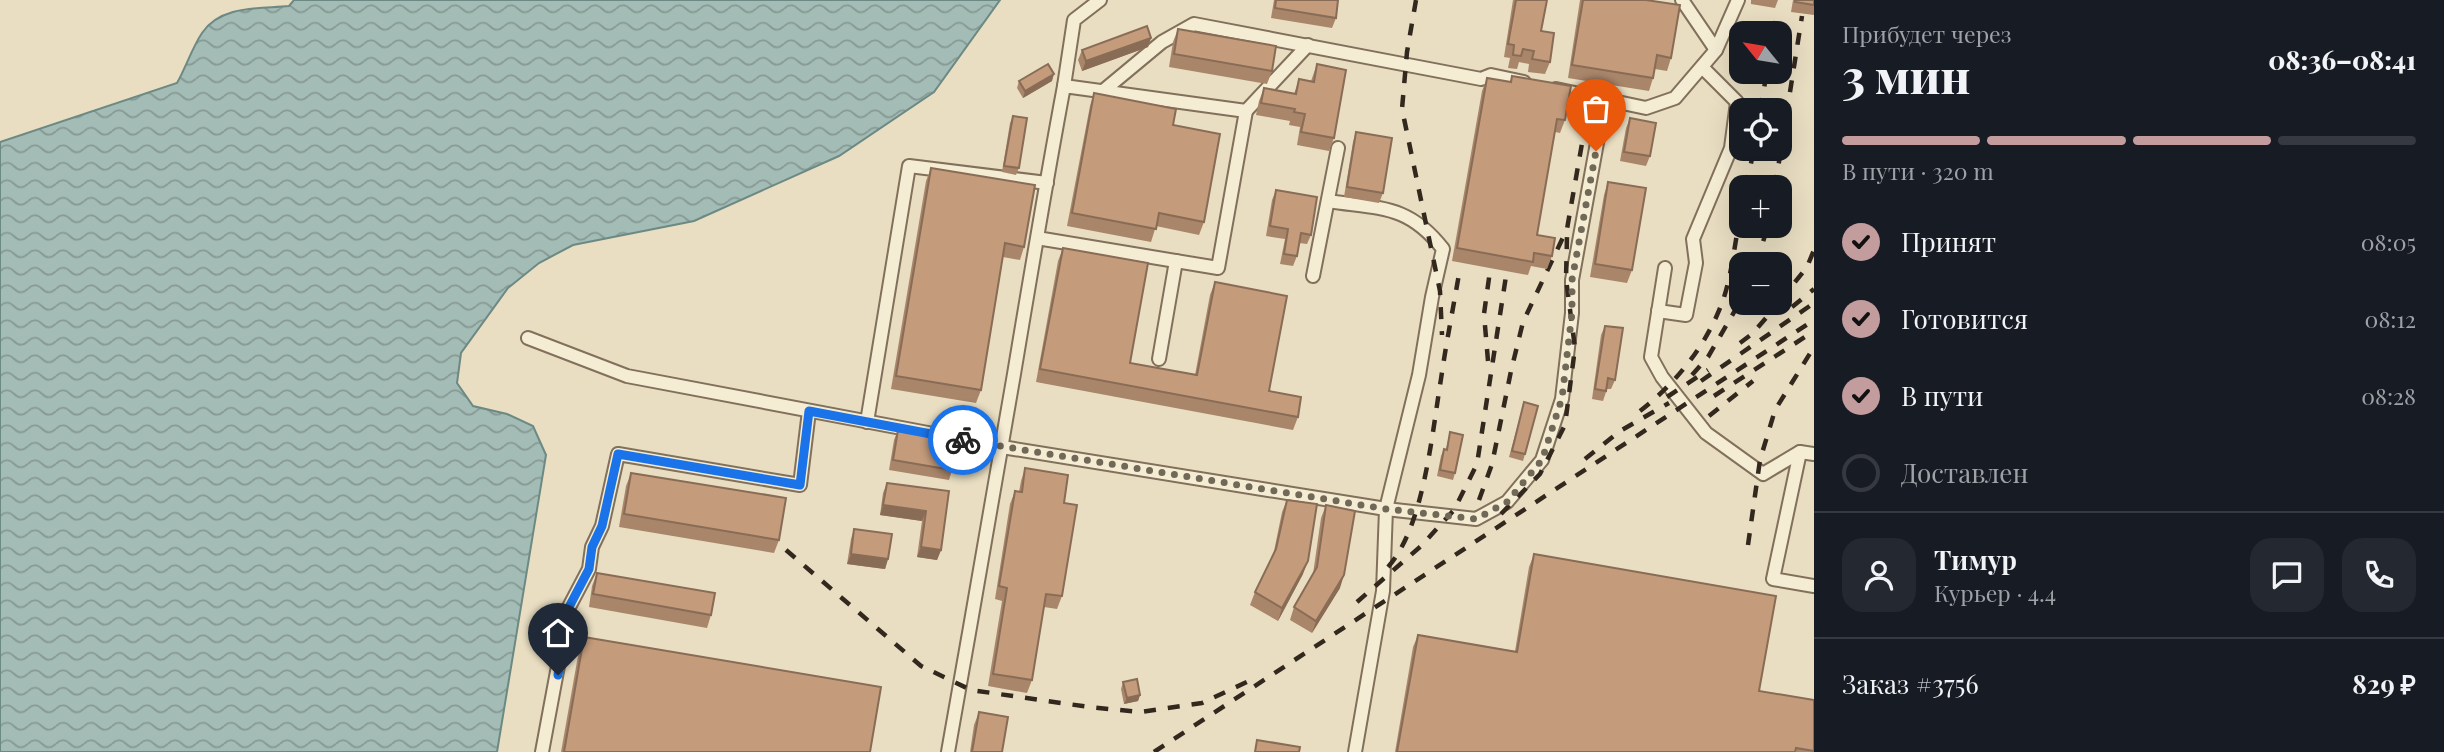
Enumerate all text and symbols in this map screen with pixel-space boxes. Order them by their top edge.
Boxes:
text: Прибудет через [1842,18,2011,49]
north arrow [1729,21,1792,84]
map controls [1729,21,1792,315]
text: 08:36–08:41 [2268,42,2416,77]
text: 3 мин [1842,44,1970,106]
pin [1566,79,1626,151]
icon: bag [1577,90,1615,128]
button: locate [1729,98,1792,161]
text: В пути · 320 m [1842,155,1994,186]
button: + [1729,175,1792,238]
icon: check [1842,223,1880,261]
text: Принят [1901,224,1996,259]
text: 08:05 [2361,226,2416,257]
button: − [1729,252,1792,315]
icon: check [1842,300,1880,338]
text: Готовится [1901,301,2028,336]
text: 08:12 [2365,303,2416,334]
icon: check [1842,377,1880,415]
text: В пути [1901,378,1983,413]
text: 08:28 [2361,380,2416,411]
courier [928,405,998,475]
icon: bike [944,421,982,459]
text: Доставлен [1901,455,2028,490]
button: person [1842,538,1916,612]
button: chat [2250,538,2324,612]
button: phone [2342,538,2416,612]
text: Тимур [1934,542,2017,577]
text: Курьер · 4.4 [1934,577,2056,608]
pin [528,603,588,675]
icon: home [539,614,577,652]
text: Заказ #3756 [1842,666,1979,701]
text: 829 ₽ [2352,666,2416,701]

